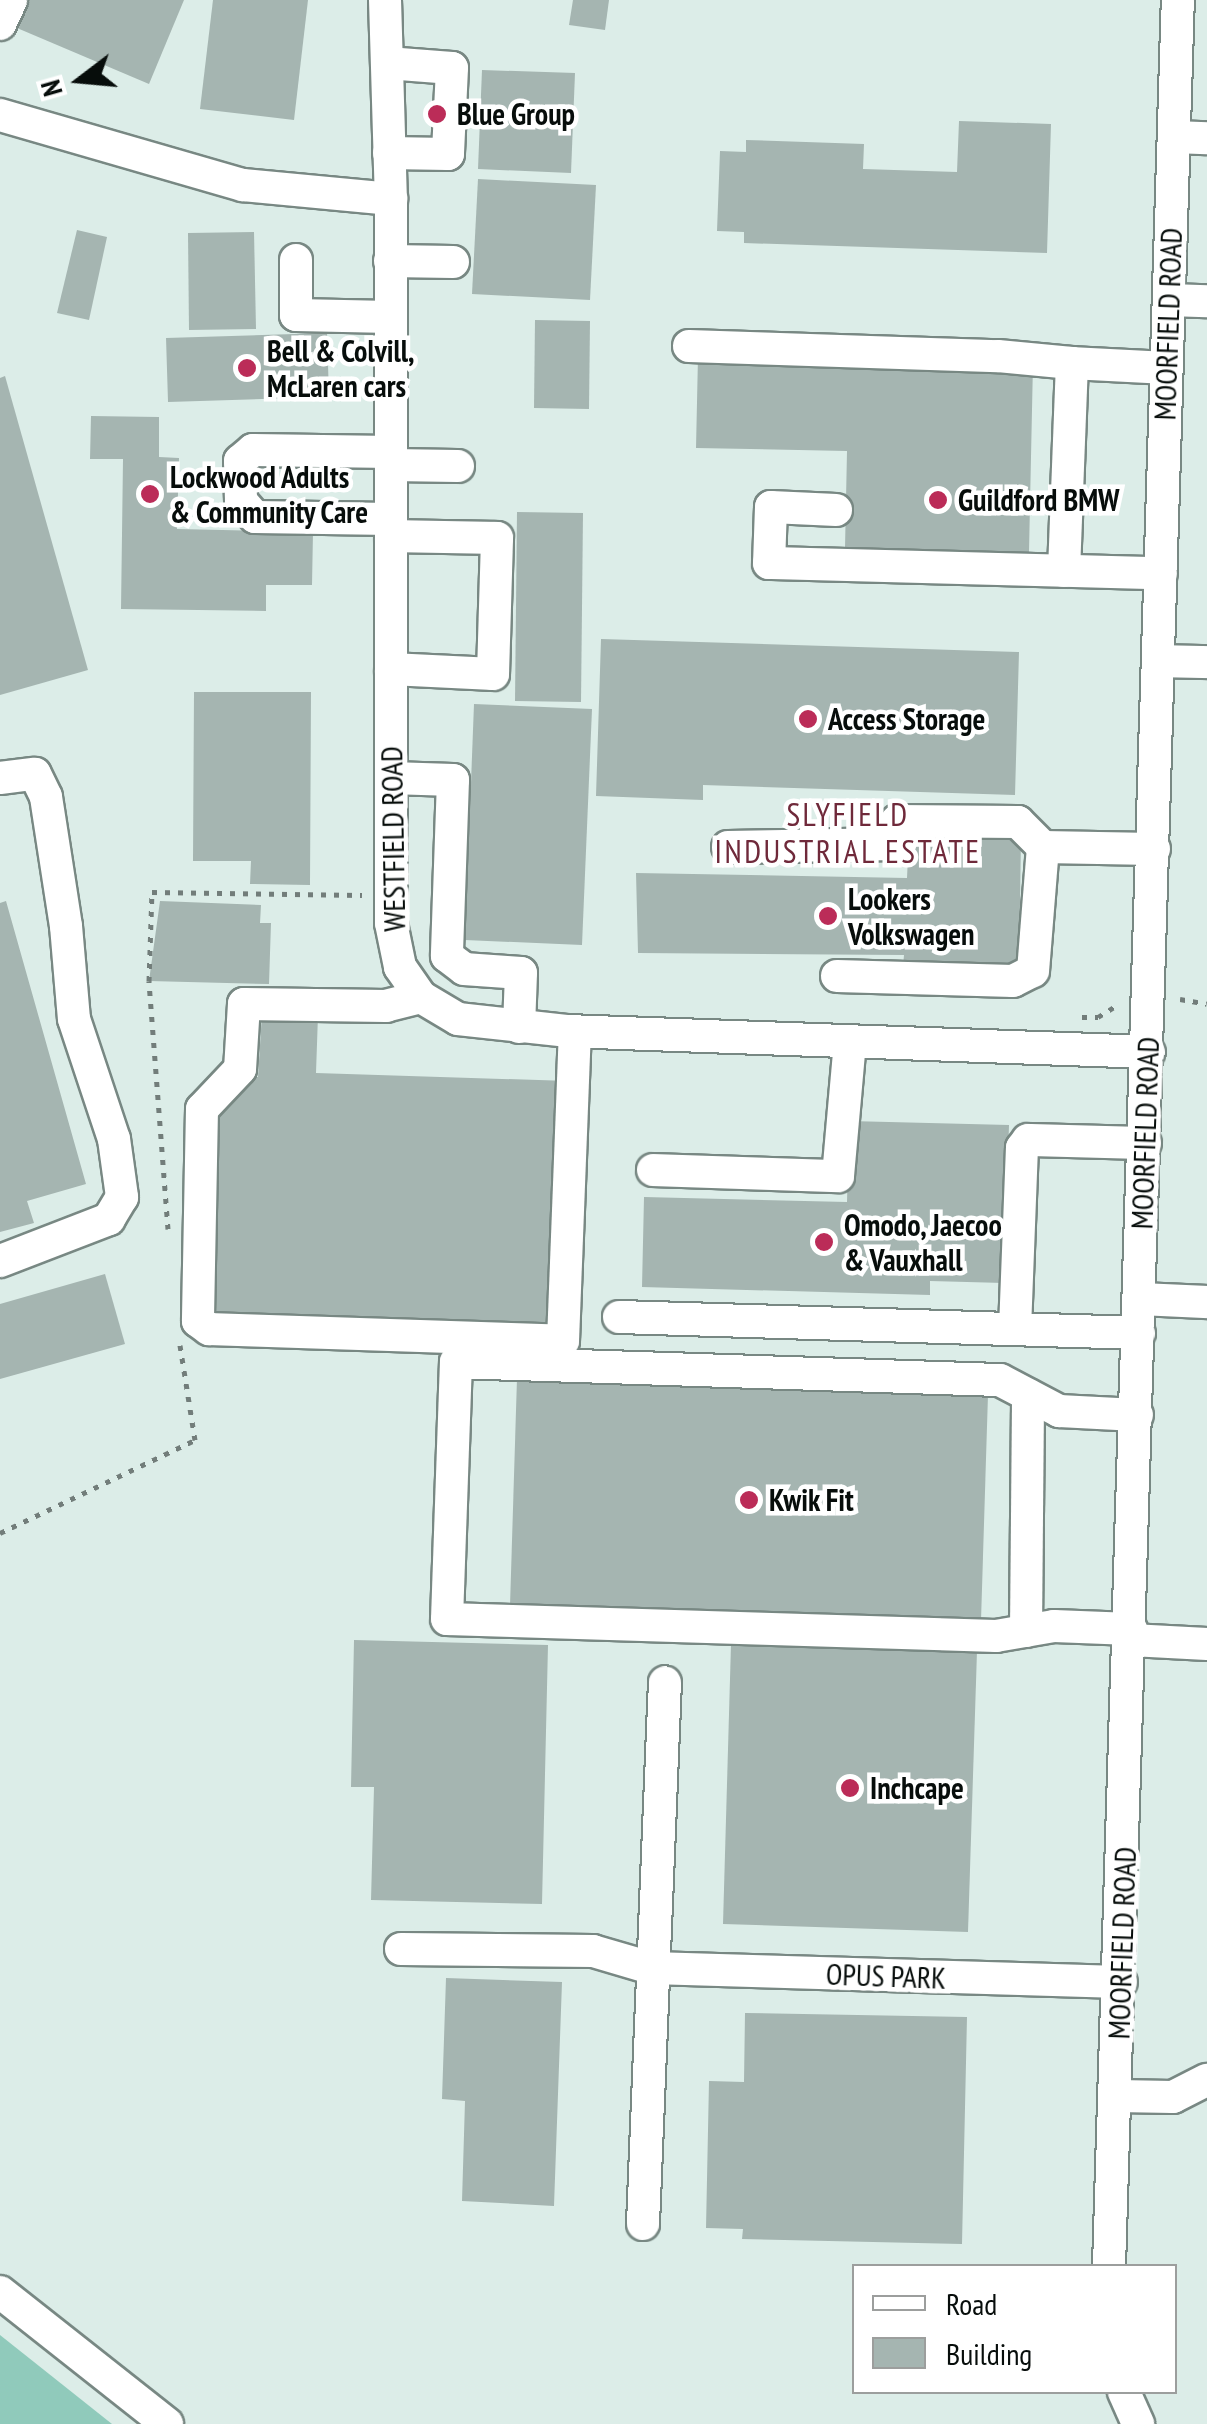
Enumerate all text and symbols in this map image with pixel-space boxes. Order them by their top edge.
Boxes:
north arrow [30,30,130,130]
text: N [31,76,71,101]
place label: Blue Group [457,96,575,132]
marker: Blue Group [426,103,448,125]
street label: MOORFIELD ROAD [1147,227,1189,421]
place label: Bell & Colvill, McLaren cars [267,333,415,404]
marker: Bell & Colvill, McLaren cars [236,357,258,379]
place label: Lockwood Adults & Community Care [170,459,370,530]
place label: Guildford BMW [958,482,1120,518]
marker: Lockwood Adults & Community Care [139,483,161,505]
marker: Guildford BMW [927,489,949,511]
place label: Access Storage [828,701,985,737]
marker: Access Storage [797,708,819,730]
street label: WESTFIELD ROAD [373,746,413,932]
district label: SLYFIELD INDUSTRIAL ESTATE [714,796,982,871]
place label: Lookers Volkswagen [848,881,975,952]
marker: Lookers Volkswagen [817,905,839,927]
street label: MOORFIELD ROAD [1124,1036,1166,1230]
place label: Omodo, Jaecoo & Vauxhall [844,1207,1004,1278]
marker: Omodo, Jaecoo & Vauxhall [813,1231,835,1253]
place label: Kwik Fit [769,1482,854,1518]
marker: Kwik Fit [738,1489,760,1511]
place label: Inchcape [870,1770,964,1806]
marker: Inchcape [839,1777,861,1799]
street label: MOORFIELD ROAD [1101,1846,1143,2040]
street label: OPUS PARK [825,1956,947,1996]
legend [852,2264,1177,2394]
text: Road [946,2284,997,2323]
text: Building [946,2334,1032,2373]

